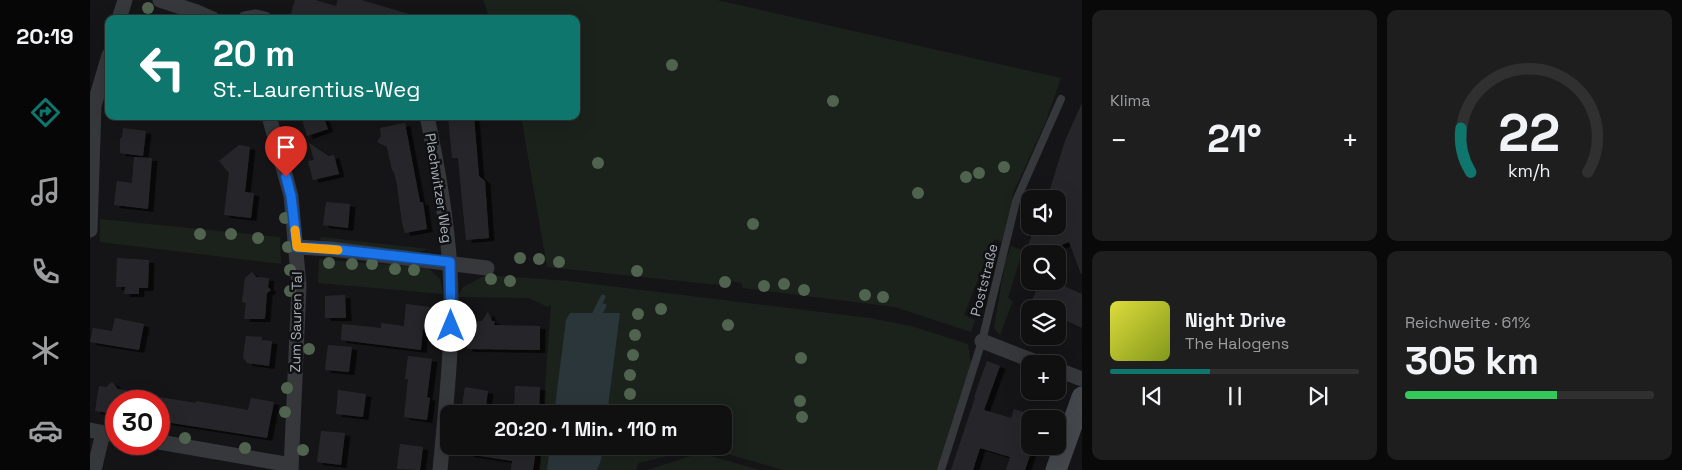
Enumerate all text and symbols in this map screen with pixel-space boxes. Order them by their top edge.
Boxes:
text: 20:19 [16,22,74,50]
text: 20 m [213,32,295,76]
icon: left [130,35,195,100]
text: St.-Laurentius-Weg [213,75,420,103]
text: Klima [1110,90,1151,111]
icon: directions [28,95,63,130]
text: 22 [1499,100,1560,166]
text: 21° [1207,115,1262,163]
text: − [1110,122,1127,158]
text: + [1342,122,1359,158]
pin [265,126,307,177]
street label: Plachwitzer Weg [421,132,457,244]
icon: arrive [272,133,300,161]
text: km/h [1508,159,1551,182]
icon: music [28,174,63,209]
map controls [1021,190,1066,455]
button: sound [1021,190,1066,235]
street label: Poststraße [966,242,1002,318]
button: search [1021,245,1066,290]
icon: phone [28,254,63,289]
street label: Zum Sauren Tal [286,271,306,373]
position arrow [424,299,476,351]
button: layers [1021,300,1066,345]
text: Night Drive [1185,308,1286,333]
text: Reichweite · 61% [1405,312,1530,333]
icon: climate [28,333,63,368]
text: The Halogens [1185,333,1289,354]
text: 305 km [1405,337,1539,385]
button: + [1021,355,1066,400]
icon: previous [1138,382,1166,410]
icon: pause [1221,382,1249,410]
icon: next [1304,382,1332,410]
speed limit sign: 30 [105,390,170,455]
button: − [1021,410,1066,455]
icon: car [28,413,63,448]
text: 20:20 · 1 Min. · 110 m [494,417,678,442]

